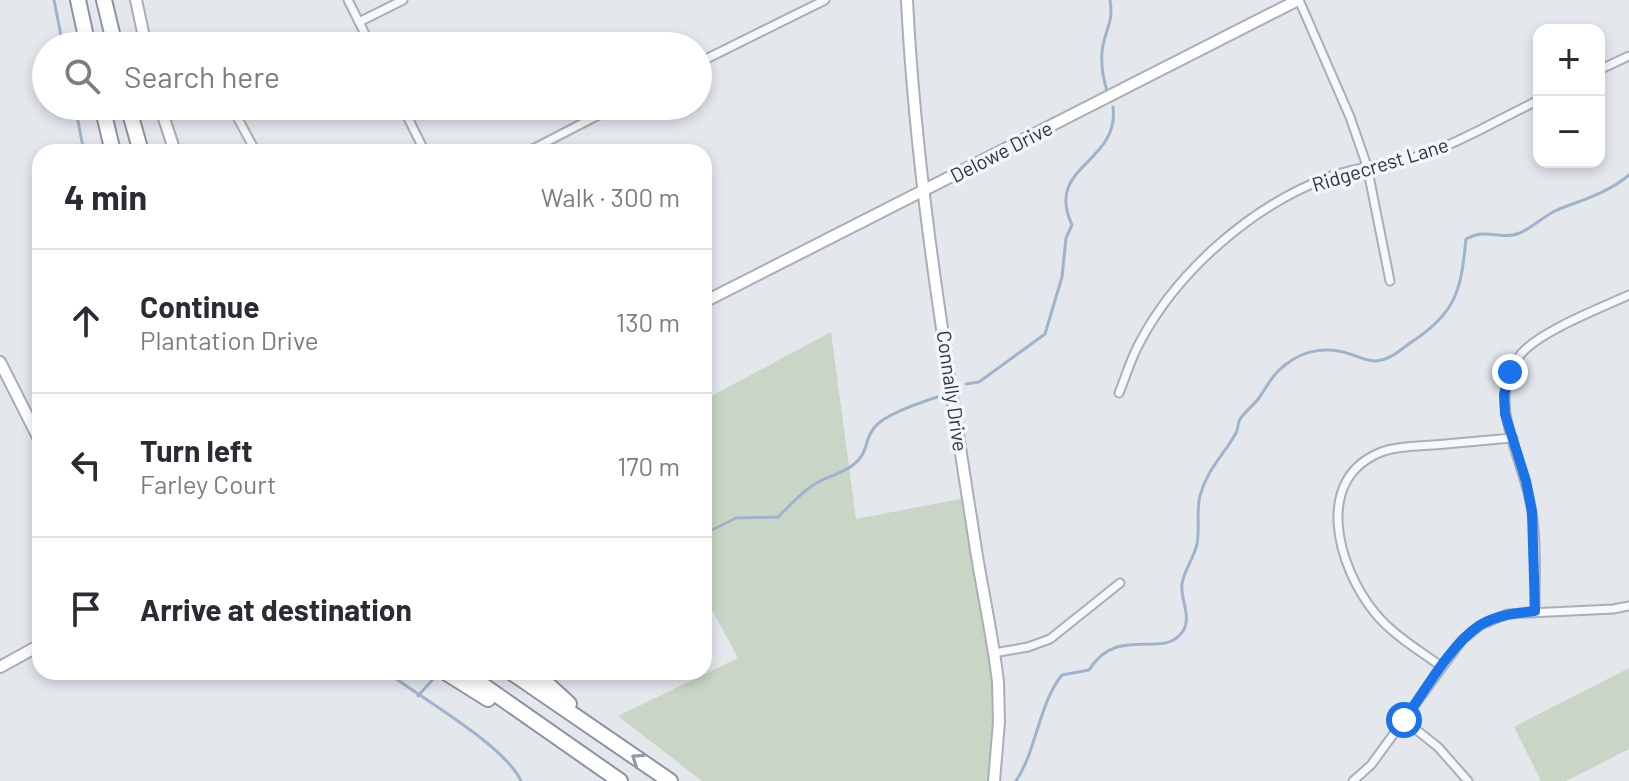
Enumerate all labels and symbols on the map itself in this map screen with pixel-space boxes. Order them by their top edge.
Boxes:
street label: Delowe Drive [946,115,1056,187]
street label: Ridgecrest Lane [1309,132,1451,196]
street label: Connally Drive [933,329,973,453]
route end [1492,354,1528,390]
route start [1386,702,1422,738]
one-way arrow [632,753,646,768]

